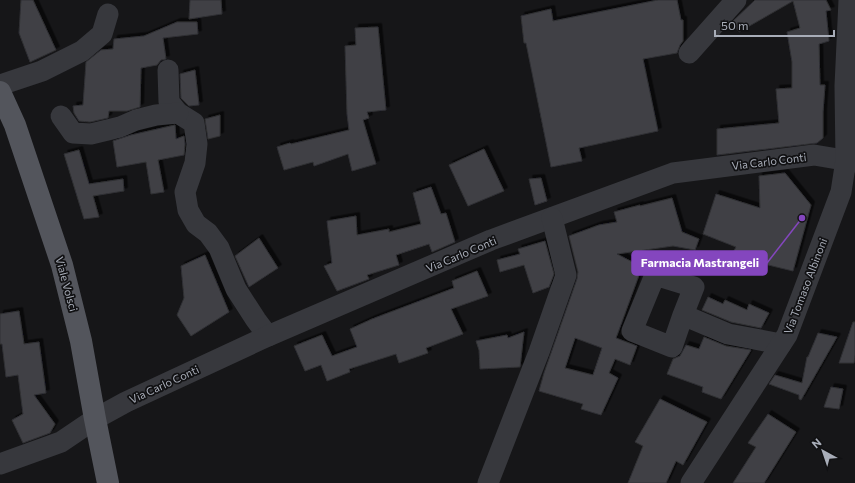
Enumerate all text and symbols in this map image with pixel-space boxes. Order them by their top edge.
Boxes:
scale bar [715,12,834,38]
text: 50 m [721,18,749,32]
street label: Via Carlo Conti [731,150,807,172]
street label: Via Carlo Conti [424,233,498,275]
street label: Via Tomaso Albinoni [781,236,829,336]
callout: Farmacia Mastrangeli [632,251,767,275]
street label: Viale Volsci [53,255,81,313]
text: Farmacia Mastrangeli [641,255,759,269]
street label: Via Carlo Conti [127,362,201,406]
north arrow [803,431,843,471]
text: N [809,435,824,451]

